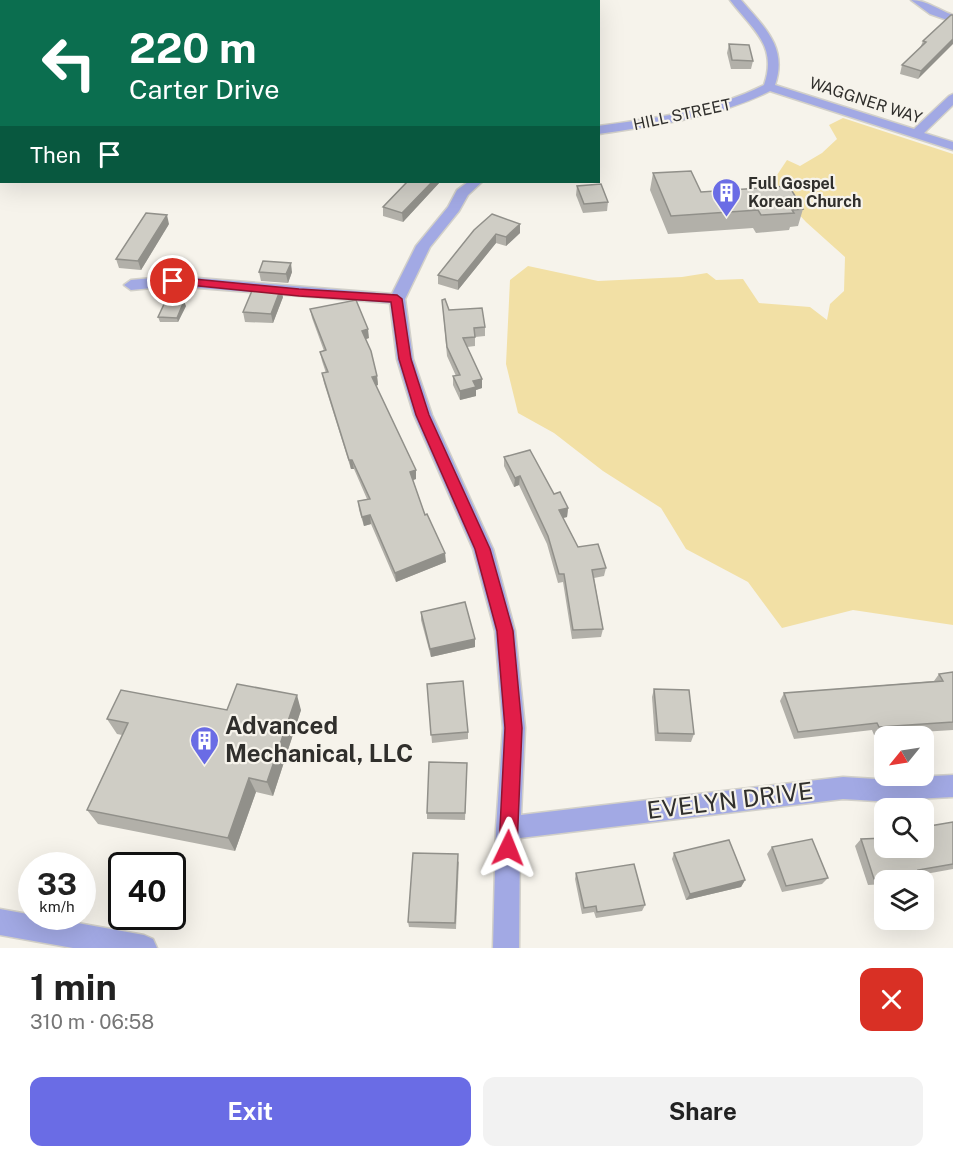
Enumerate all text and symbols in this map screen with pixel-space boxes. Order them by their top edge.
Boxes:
text: 220 m [129,23,257,72]
icon: left [30,24,108,102]
text: Carter Drive [129,73,280,105]
street label: WAGGNER WAY [807,73,925,128]
street label: HILL STREET [631,95,733,134]
icon: arrive [93,138,126,171]
text: Then [30,142,81,168]
place label: Full Gospel Korean Church [748,174,861,211]
building icon: Full Gospel Korean Church [711,176,743,218]
pin [147,255,198,306]
icon: arrive [156,264,189,297]
place label: Advanced Mechanical, LLC [225,711,413,767]
building icon: Advanced Mechanical, LLC [188,724,220,766]
north arrow [874,726,934,786]
map controls [874,726,934,930]
street label: EVELYN DRIVE [645,776,814,824]
button: search [874,798,934,858]
position arrow [476,816,540,880]
speed limit sign: 40 [108,852,186,930]
text: 33 [37,866,77,902]
button: layers [874,870,934,930]
text: km/h [39,898,75,915]
text: 1 min [30,966,117,1008]
button: close [860,968,923,1031]
text: 310 m · 06:58 [30,1010,154,1034]
button: Exit [30,1077,471,1146]
button: Share [483,1077,923,1146]

